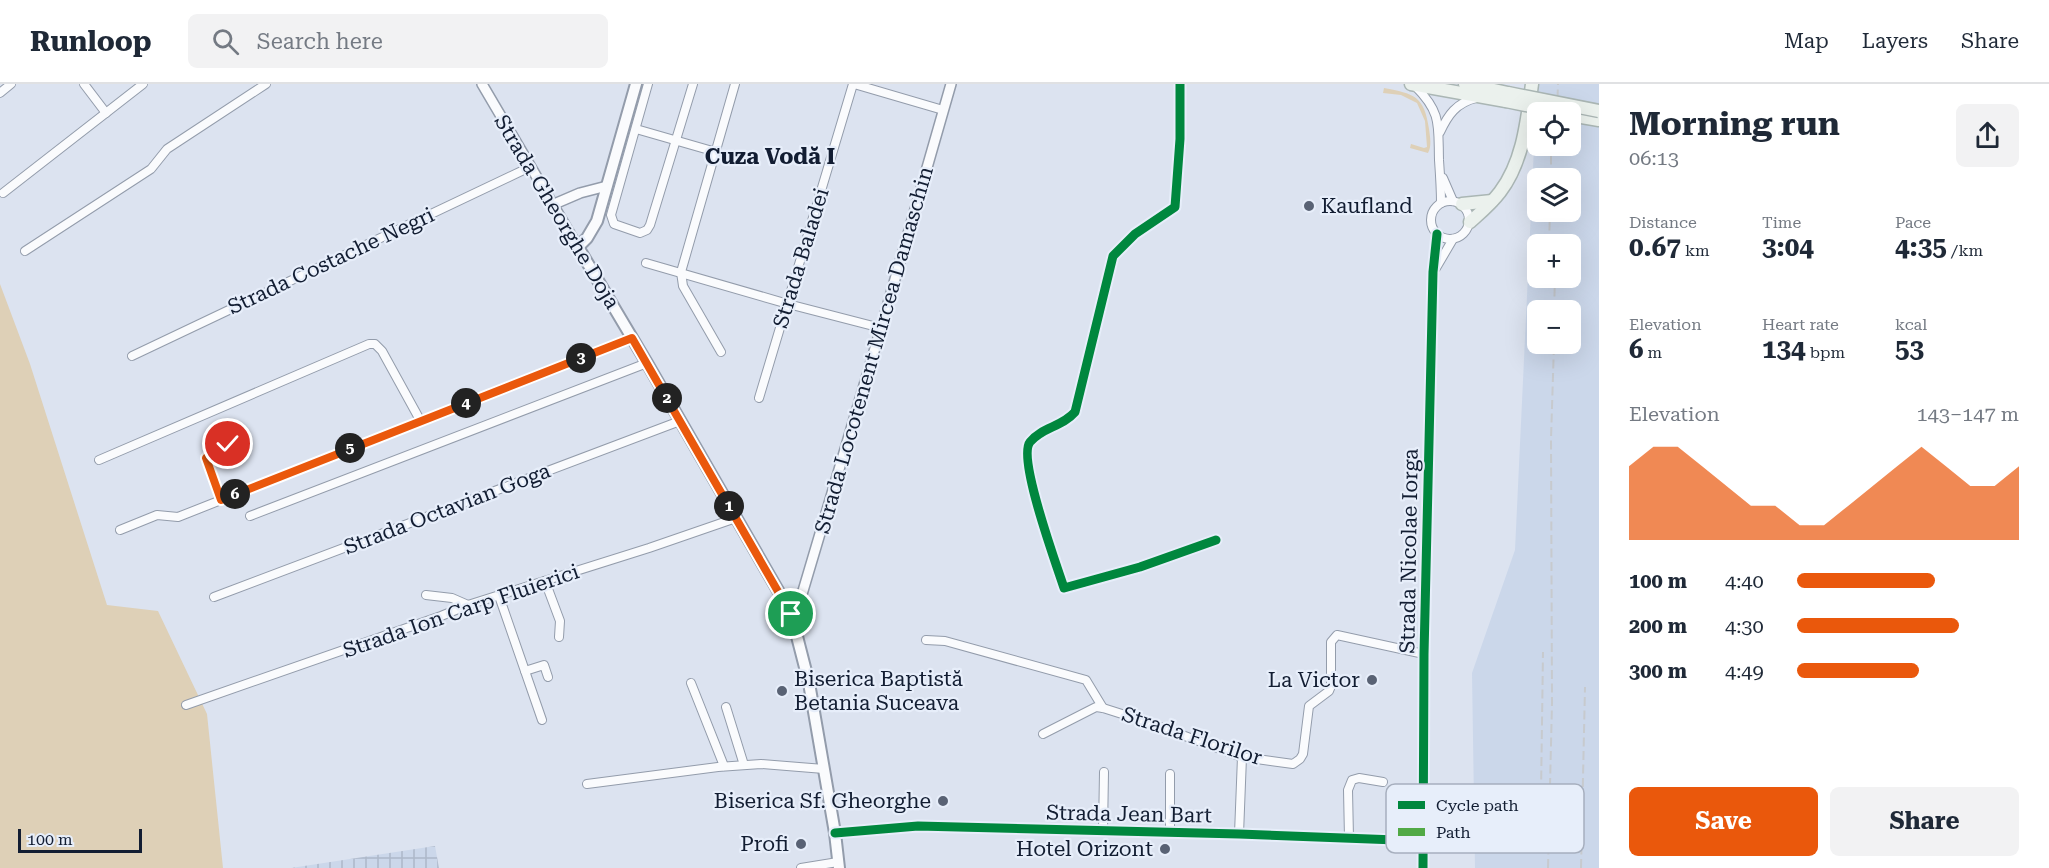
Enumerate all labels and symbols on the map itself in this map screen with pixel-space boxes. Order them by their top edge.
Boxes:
street label: Strada Gheorghe Doja [489,111,625,314]
district label: Cuza Vodă I [705,144,836,169]
street label: Strada Locotenent Mircea Damaschin [810,163,938,536]
street label: Strada Baladei [768,185,834,331]
place label: Kaufland [1321,194,1413,218]
marker: Kaufland [1302,199,1316,213]
street label: Strada Costache Negri [224,202,438,319]
pin: 3 [566,343,596,373]
pin: 2 [652,383,682,413]
pin: 4 [451,388,481,418]
pin [202,418,253,469]
pin: 5 [335,433,365,463]
street label: Strada Nicolae Iorga [1395,448,1423,654]
street label: Strada Octavian Goga [340,458,554,560]
pin: 6 [220,479,250,509]
pin: 1 [714,491,744,521]
street label: Strada Ion Carp Fluierici [340,559,583,663]
pin [765,588,816,639]
place label: Biserica Baptistă Betania Suceava [794,667,963,715]
place label: La Victor [1268,668,1360,692]
marker: La Victor [1365,673,1379,687]
marker: Biserica Baptistă Betania Suceava [775,684,789,698]
street label: Strada Florilor [1119,702,1265,770]
legend [1386,784,1584,853]
place label: Biserica Sf. Gheorghe [714,789,931,813]
marker: Biserica Sf. Gheorghe [936,794,950,808]
text: Cycle path [1436,796,1519,815]
street label: Strada Jean Bart [1046,801,1212,827]
text: Path [1436,823,1471,842]
scale bar [18,826,142,854]
place label: Profi [740,832,789,856]
marker: Profi [794,837,808,851]
place label: Hotel Orizont [1016,837,1153,861]
marker: Hotel Orizont [1158,842,1172,856]

